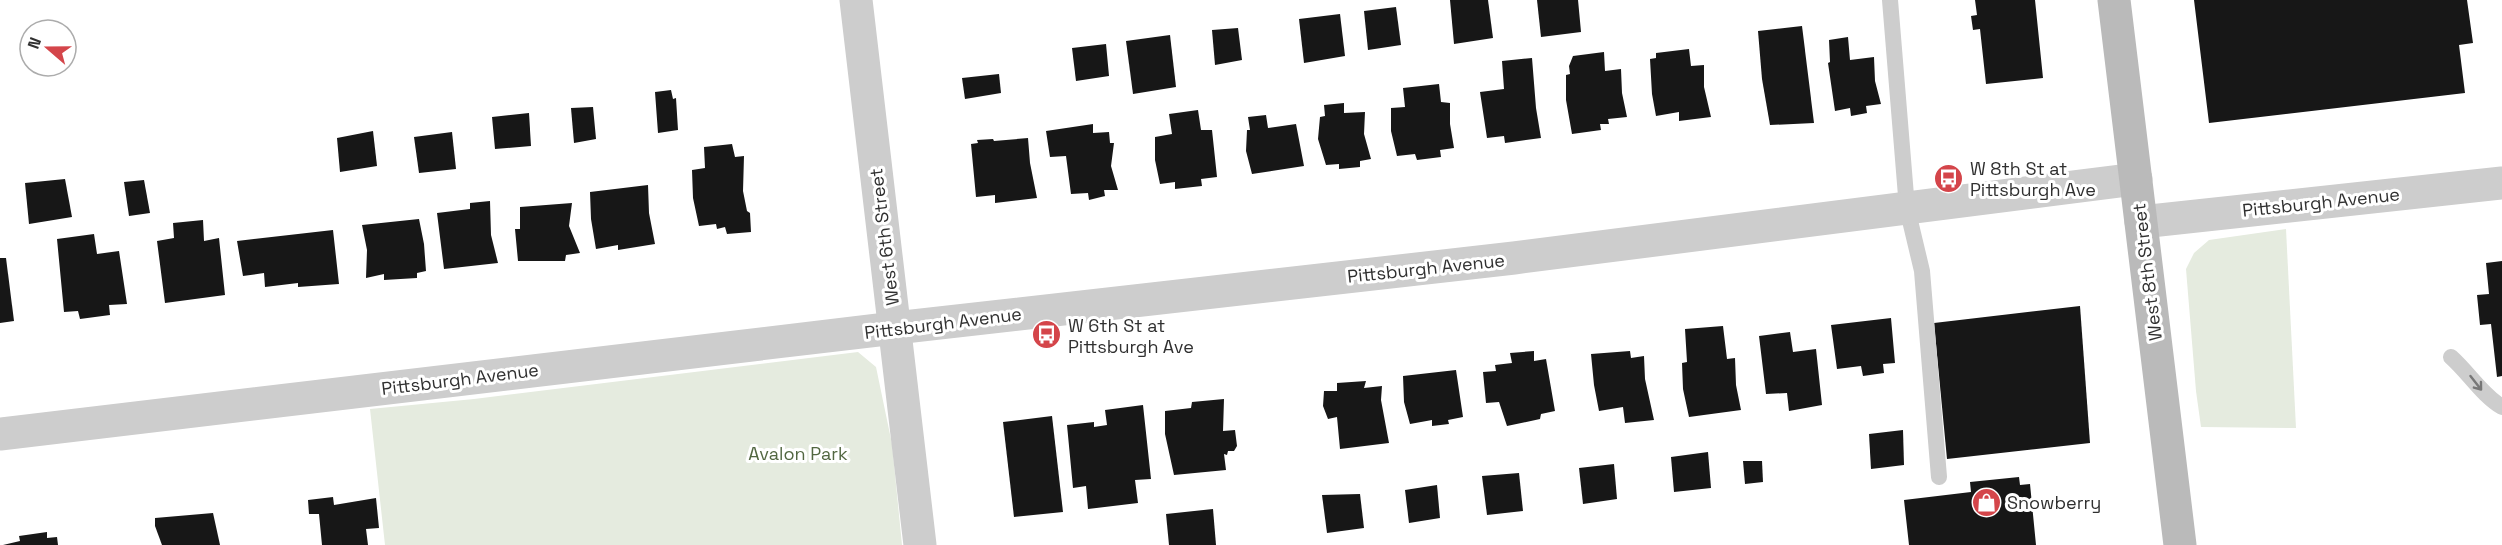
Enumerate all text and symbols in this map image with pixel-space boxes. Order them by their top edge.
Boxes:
north arrow [18,18,78,78]
text: N [23,34,46,52]
place label: W 8th St at Pittsburgh Ave [1970,157,2096,201]
bus stop icon: W 8th St at Pittsburgh Ave [1933,162,1965,194]
street label: West 6th Street [864,167,904,307]
street label: Pittsburgh Avenue [2241,182,2401,222]
street label: West 8th Street [2127,202,2167,342]
street label: Pittsburgh Avenue [1346,248,1506,288]
street label: Pittsburgh Avenue [863,302,1023,344]
place label: W 6th St at Pittsburgh Ave [1068,314,1194,358]
bus stop icon: W 6th St at Pittsburgh Ave [1031,319,1063,351]
street label: Pittsburgh Avenue [380,358,540,400]
one-way arrow [2469,375,2482,391]
park label: Avalon Park [748,442,848,465]
shop icon: Snowberry [1970,486,2002,518]
place label: Snowberry [2007,491,2101,514]

